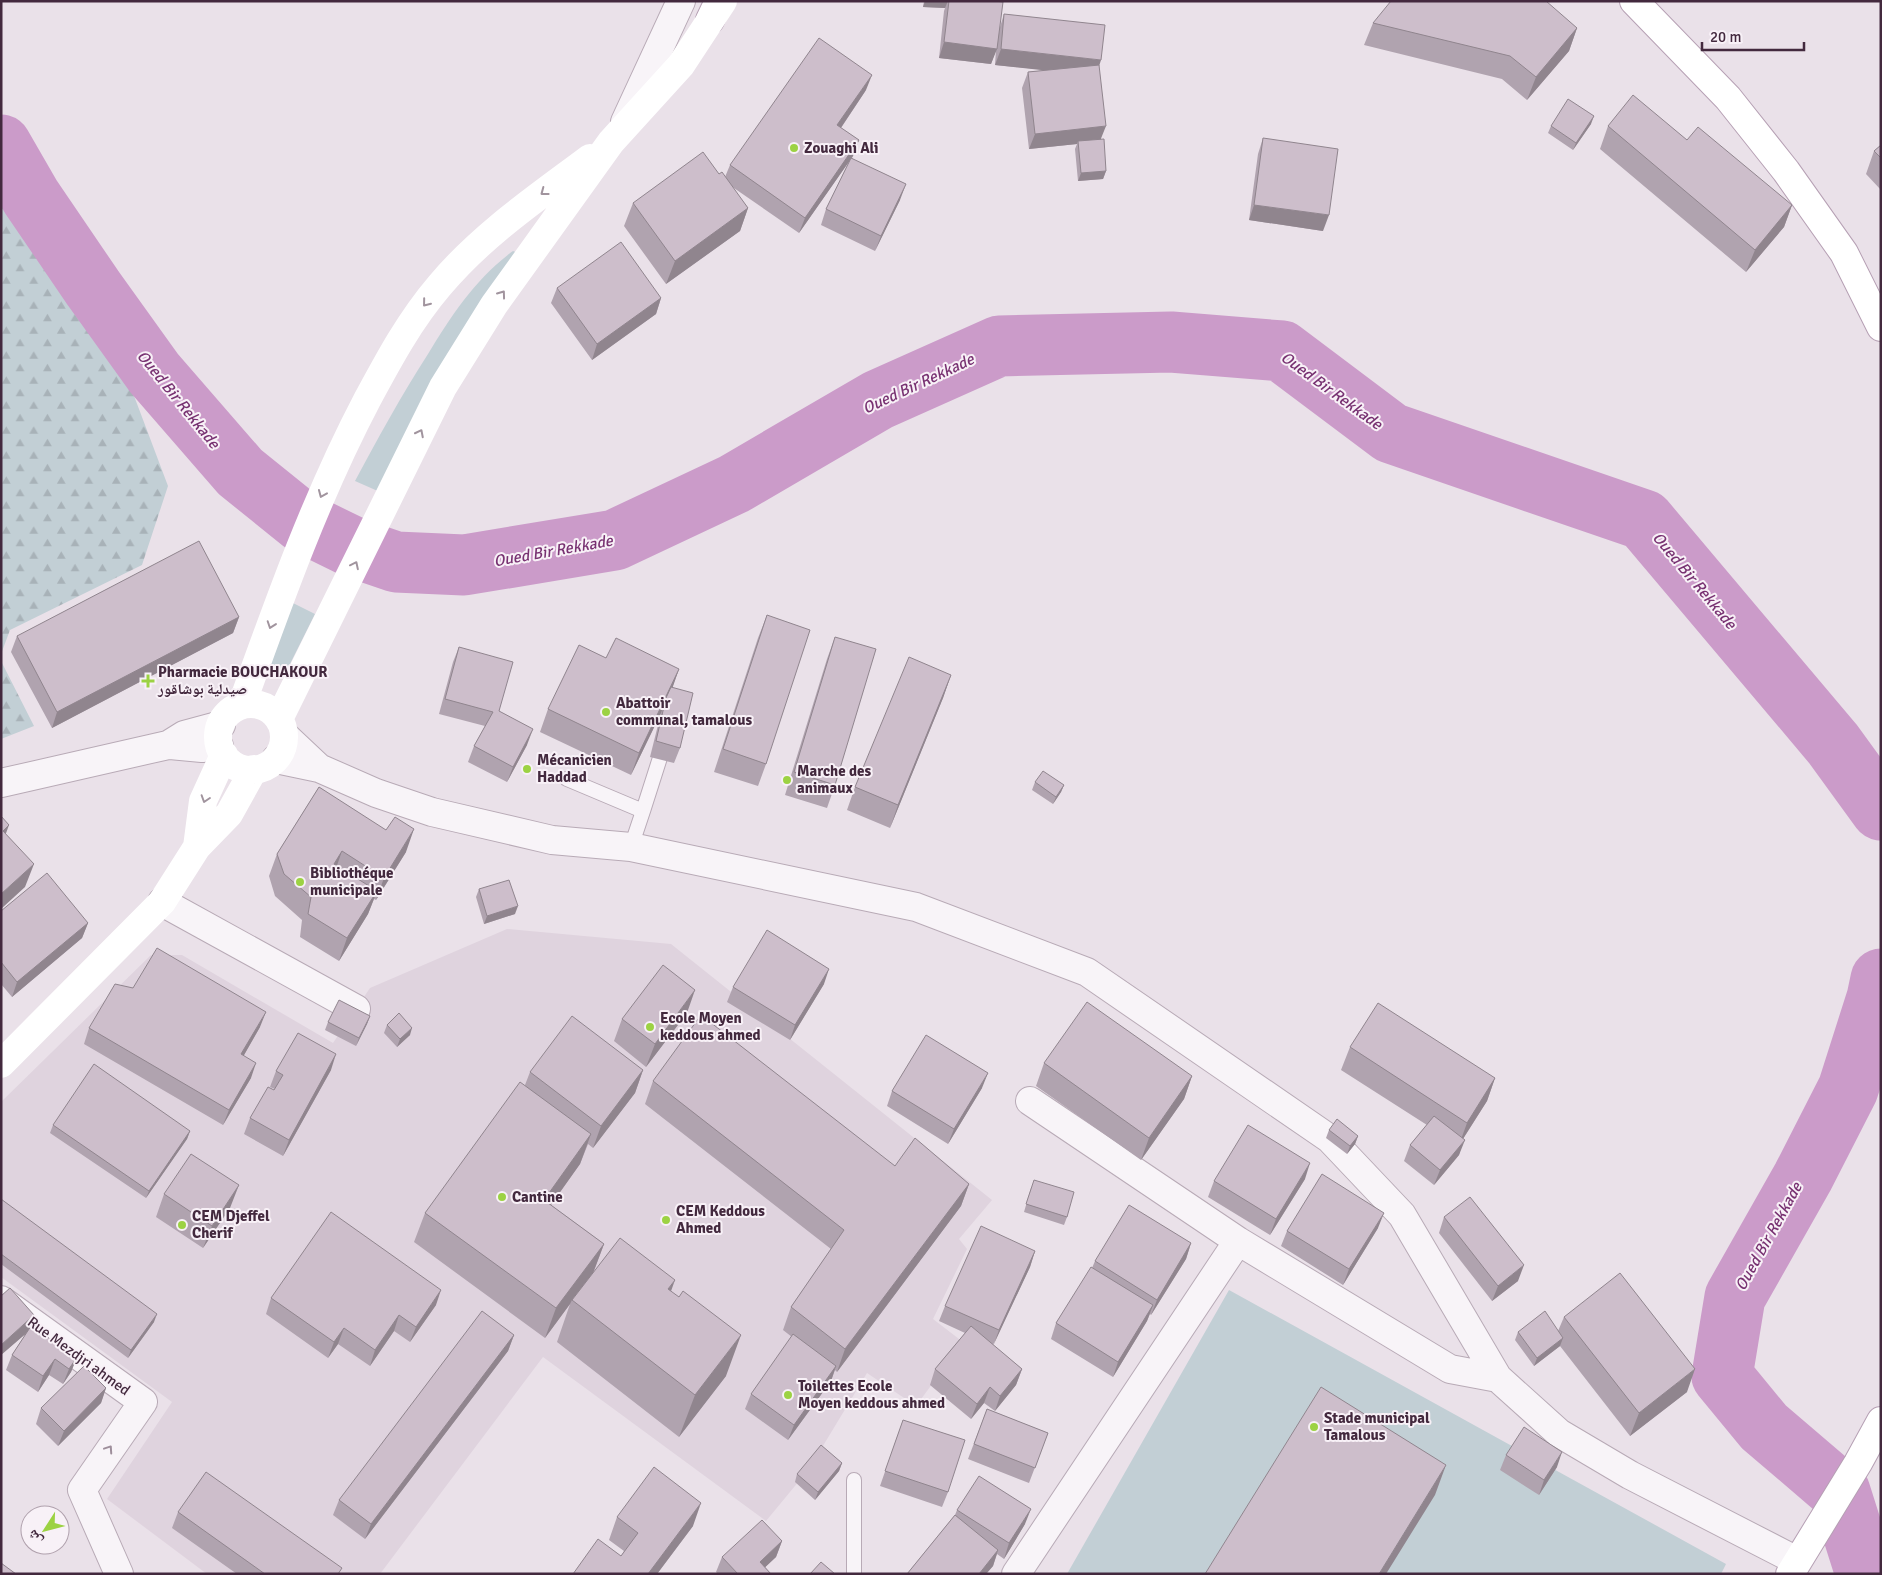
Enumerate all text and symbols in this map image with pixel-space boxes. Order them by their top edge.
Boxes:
scale bar [1702,20,1804,52]
text: 20 m [1710,28,1741,46]
place label: Zouaghi Ali [804,139,879,157]
marker: Zouaghi Ali [788,142,800,154]
one-way arrow [540,186,550,195]
one-way arrow [497,291,505,300]
one-way arrow [422,297,431,306]
water label: Oued Bir Rekkade [132,346,225,454]
water label: Oued Bir Rekkade [1277,347,1387,435]
water label: Oued Bir Rekkade [860,349,978,418]
one-way arrow [414,430,424,439]
one-way arrow [318,489,329,498]
water label: Oued Bir Rekkade [1648,528,1741,634]
water label: Oued Bir Rekkade [492,530,615,571]
one-way arrow [349,561,359,570]
one-way arrow [266,620,276,628]
place label: Pharmacie BOUCHAKOUR صيدلية بوشاقور [157,663,328,698]
marker: Pharmacie BOUCHAKOUR صيدلية بوشاقور [142,675,154,687]
place label: Abattoir communal, tamalous [616,694,752,729]
marker: Abattoir communal, tamalous [600,706,612,718]
place label: Mécanicien Haddad [537,751,612,786]
place label: Marche des animaux [797,762,871,797]
marker: Mécanicien Haddad [521,763,533,775]
marker: Marche des animaux [781,774,793,786]
one-way arrow [201,795,211,803]
place label: Bibliothéque municipale [310,864,393,899]
marker: Bibliothéque municipale [294,876,306,888]
place label: Ecole Moyen keddous ahmed [660,1009,761,1044]
marker: Ecole Moyen keddous ahmed [644,1021,656,1033]
water label: Oued Bir Rekkade [1731,1178,1807,1294]
place label: Cantine [512,1188,563,1206]
marker: Cantine [496,1191,508,1203]
place label: CEM Keddous Ahmed [676,1202,765,1237]
place label: CEM Djeffel Cherif [192,1207,270,1242]
marker: CEM Keddous Ahmed [660,1214,672,1226]
marker: CEM Djeffel Cherif [176,1219,188,1231]
street label: Rue Mezdjri ahmed [24,1313,134,1399]
place label: Toilettes Ecole Moyen keddous ahmed [798,1377,945,1412]
marker: Toilettes Ecole Moyen keddous ahmed [782,1389,794,1401]
place label: Stade municipal Tamalous [1324,1409,1430,1444]
marker: Stade municipal Tamalous [1308,1421,1320,1433]
one-way arrow [103,1446,112,1455]
north arrow [20,1505,70,1555]
text: ش [24,1526,46,1548]

